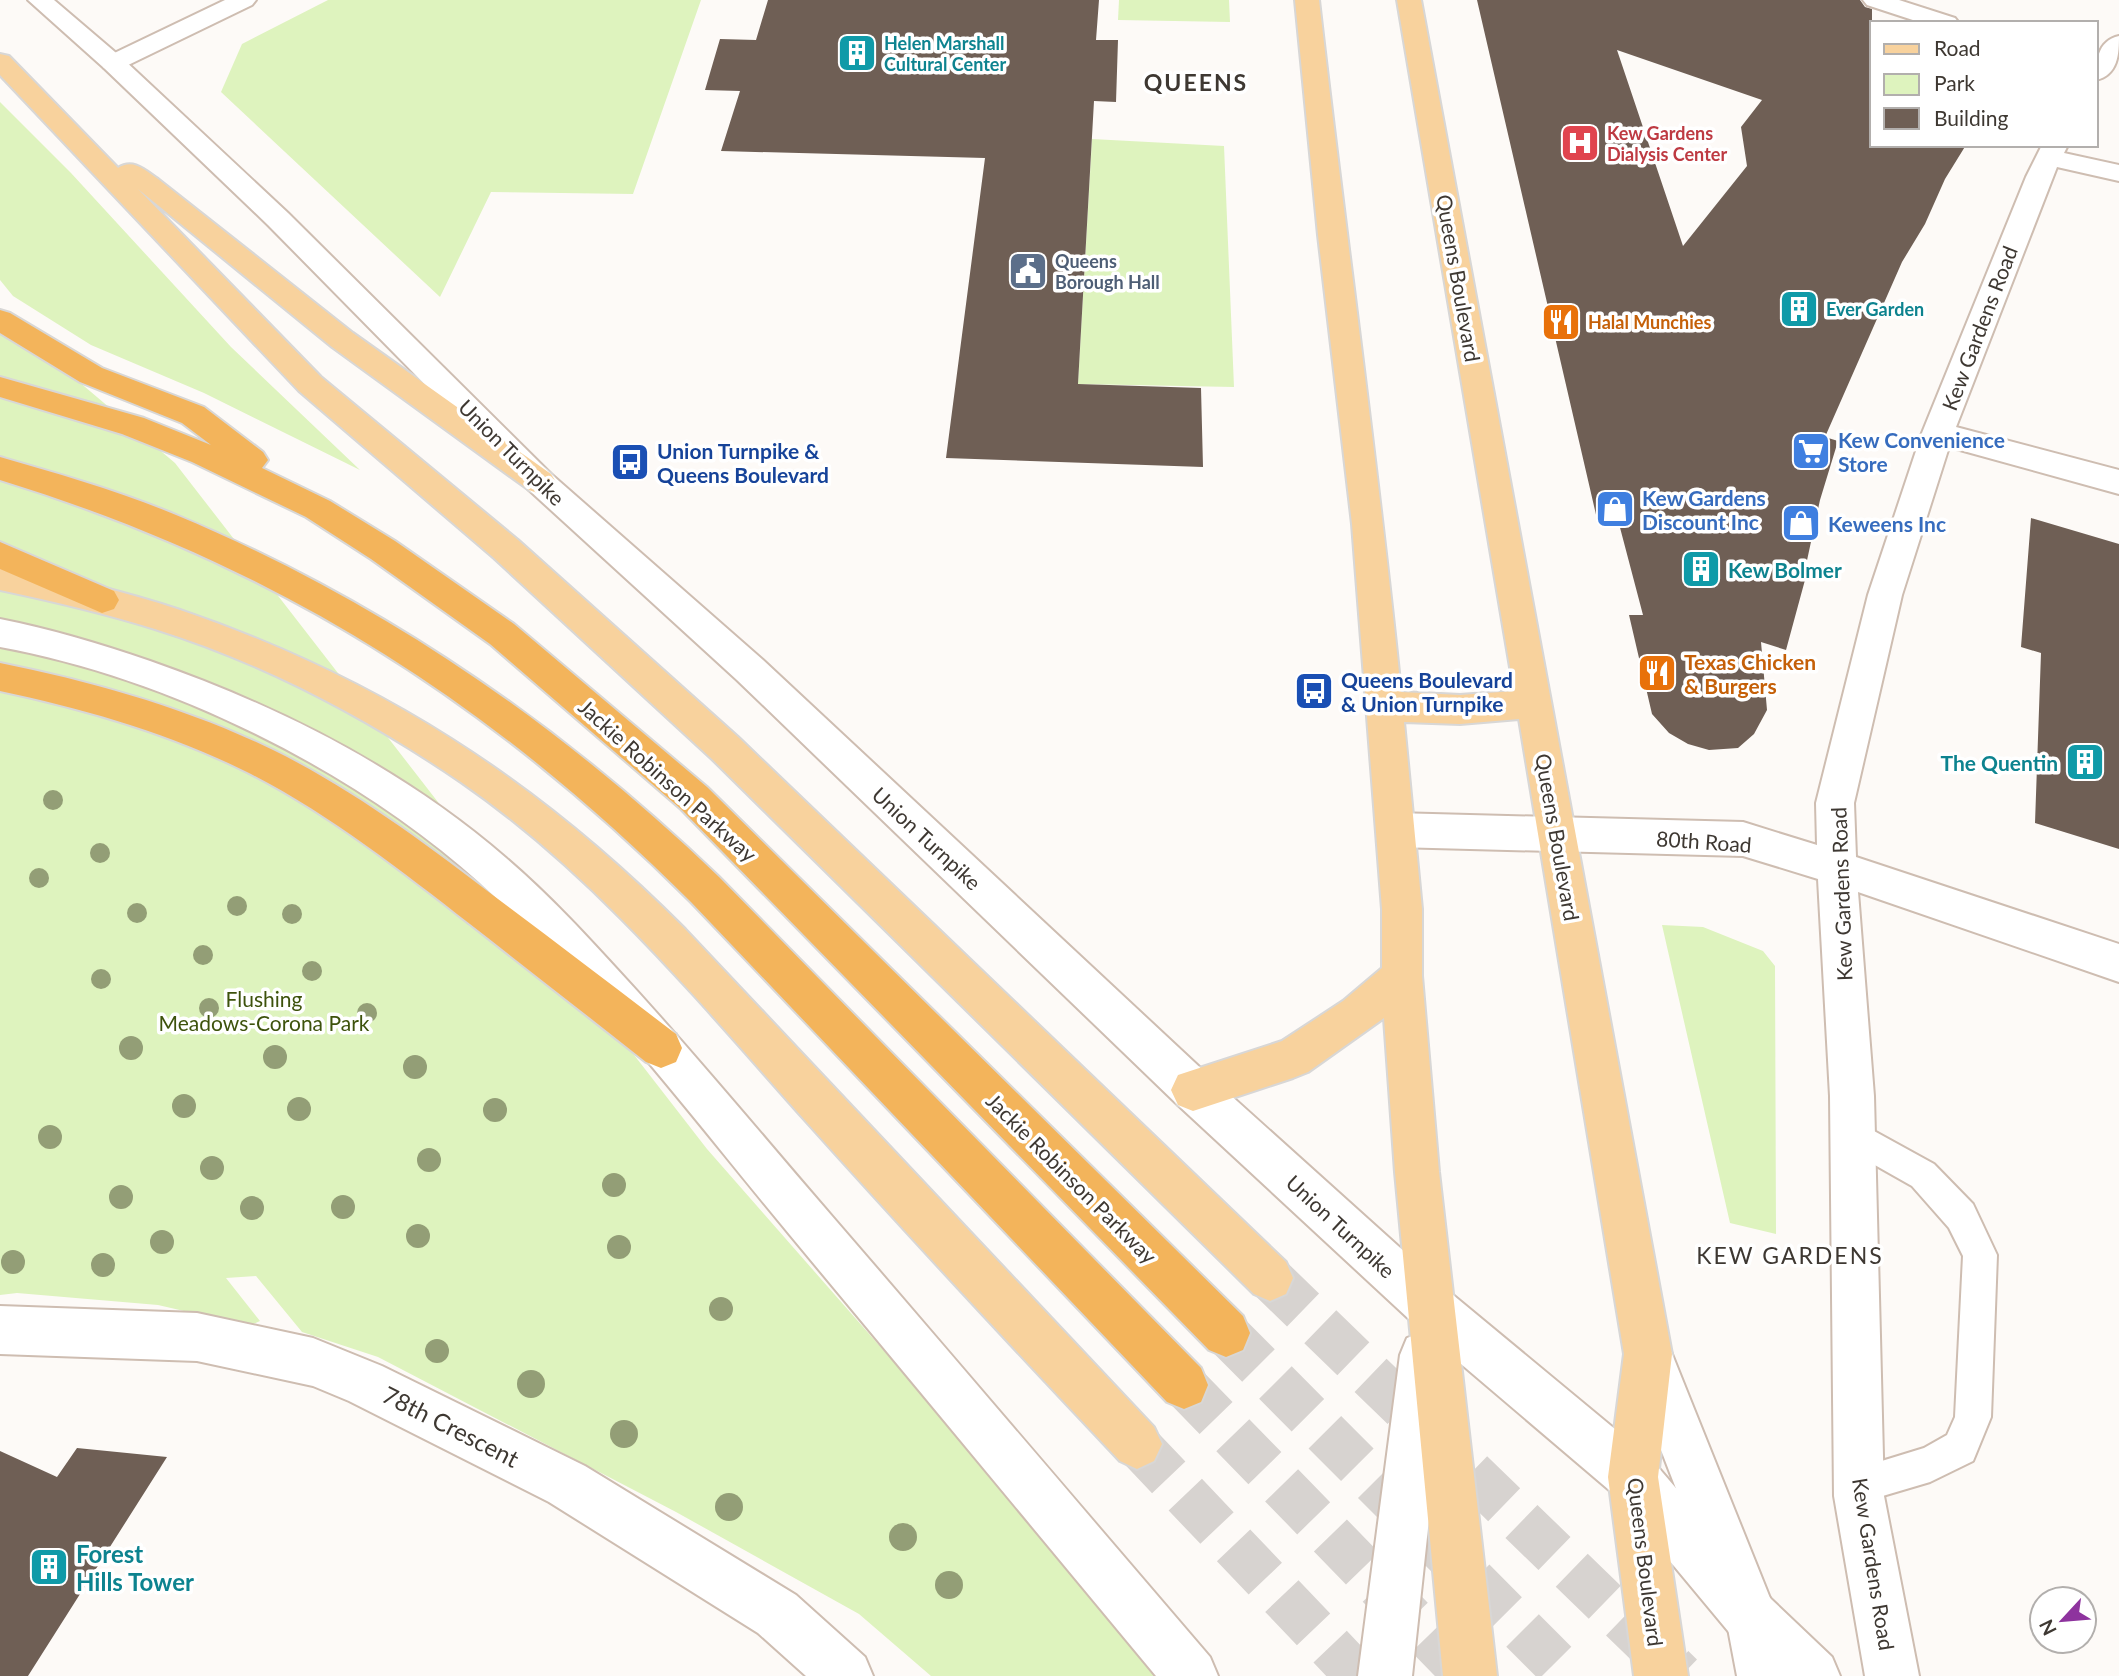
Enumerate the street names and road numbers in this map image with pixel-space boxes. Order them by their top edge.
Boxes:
street label: Queens Boulevard [1432,192,1486,364]
street label: Kew Gardens Road [1936,242,2022,414]
street label: Union Turnpike [454,394,570,510]
street label: Jackie Robinson Parkway [574,694,762,867]
street label: Queens Boulevard [1531,751,1585,923]
street label: Union Turnpike [867,781,987,895]
street label: Kew Gardens Road [1825,807,1857,981]
street label: 80th Road [1655,825,1753,857]
street label: Jackie Robinson Parkway [982,1088,1162,1268]
street label: Union Turnpike [1281,1169,1401,1283]
street label: 78th Crescent [378,1379,524,1473]
street label: Queens Boulevard [1623,1476,1669,1648]
street label: Kew Gardens Road [1848,1476,1900,1652]

